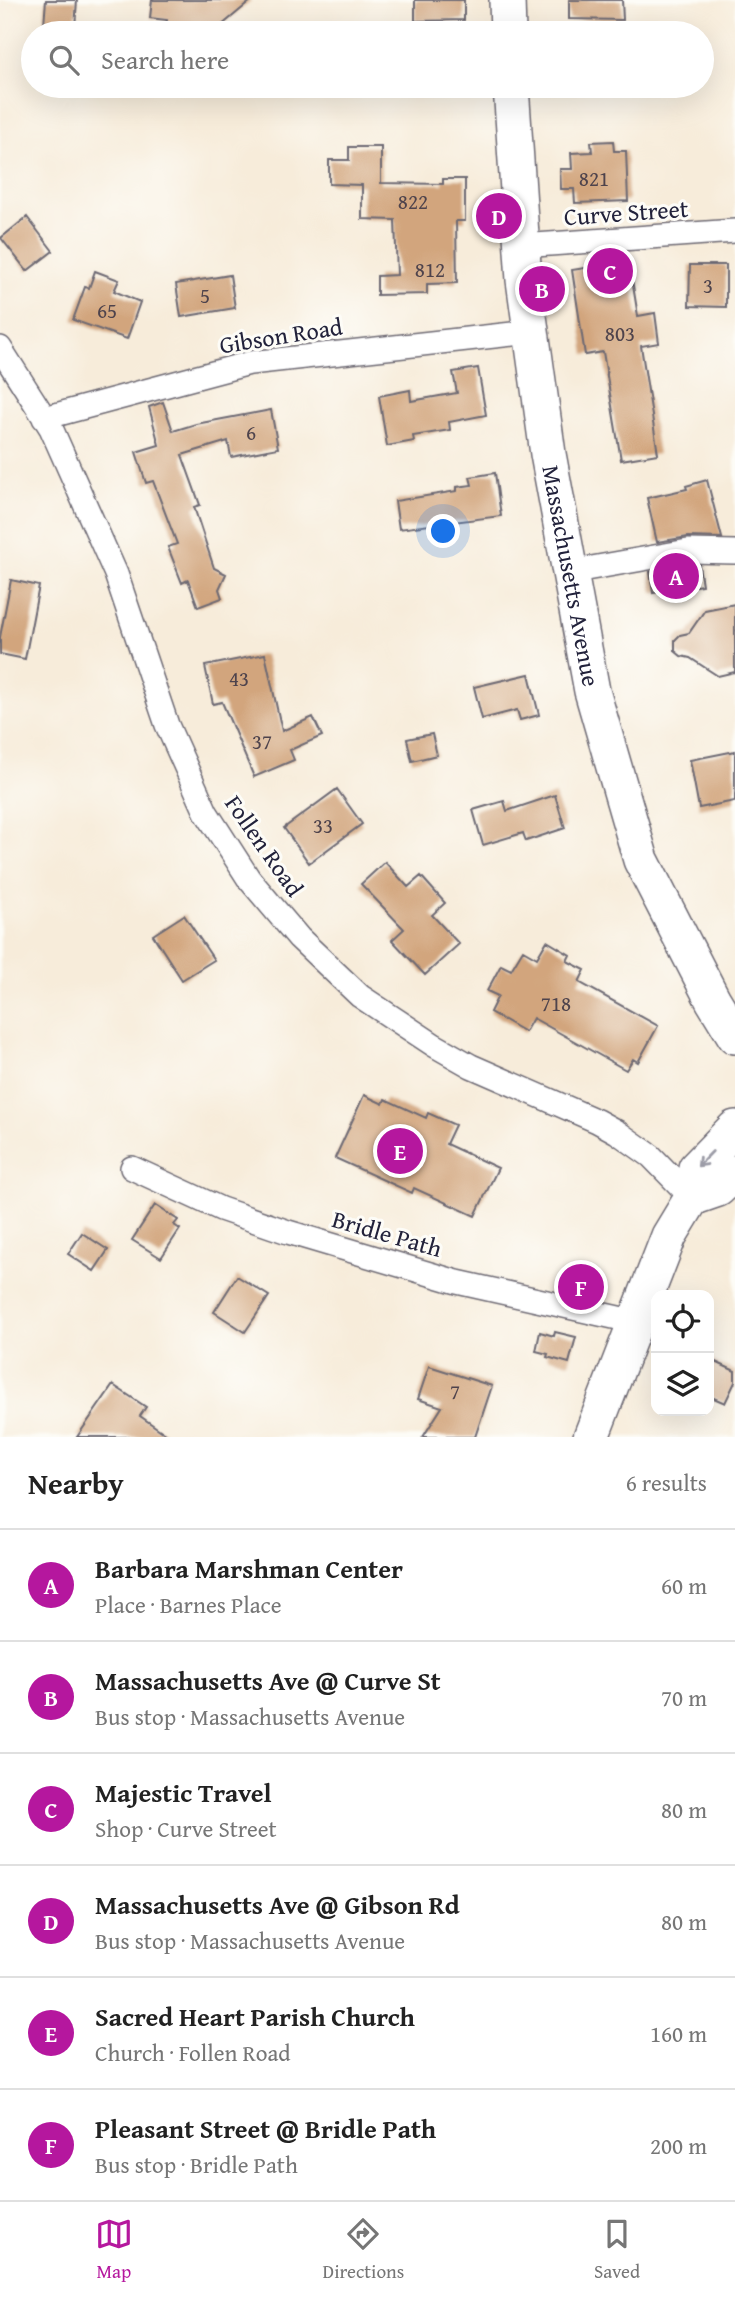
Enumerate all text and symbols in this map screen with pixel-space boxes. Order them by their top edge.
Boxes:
search box [21,21,714,98]
text: Search here [101,40,229,79]
icon: search [45,41,83,79]
house number: 821 [579,163,609,194]
house number: 822 [398,186,428,217]
pin: D [476,190,522,242]
street label: Curve Street [563,191,690,234]
pin: C [587,245,633,297]
house number: 812 [415,254,445,285]
pin: B [519,263,565,315]
house number: 3 [703,270,713,301]
house number: 5 [200,280,210,311]
house number: 65 [97,295,117,326]
street label: Gibson Road [217,308,345,362]
house number: 803 [605,318,635,349]
house number: 6 [246,417,256,448]
street label: Massachusetts Avenue [533,462,609,689]
your location [426,514,460,548]
pin: A [653,550,699,602]
house number: 43 [229,663,249,694]
house number: 37 [252,726,272,757]
street label: Follen Road [217,788,312,904]
house number: 33 [313,810,333,841]
house number: 718 [541,988,571,1019]
pin: E [377,1125,423,1177]
one-way arrow [696,1150,713,1167]
street label: Bridle Path [328,1201,447,1266]
pin: F [558,1261,604,1313]
map controls [651,1290,714,1416]
button: locate [651,1290,714,1353]
button: layers [651,1353,714,1416]
house number: 7 [450,1376,460,1407]
text: Nearby [28,1461,124,1505]
text: 6 results [626,1466,707,1499]
text: Barbara Marshman Center [95,1549,403,1588]
text: A [44,1569,58,1602]
text: 60 m [661,1569,707,1602]
text: Place · Barnes Place [95,1588,282,1621]
text: Massachusetts Ave @ Curve St [95,1661,441,1700]
text: B [44,1681,58,1714]
text: 70 m [661,1681,707,1714]
text: Bus stop · Massachusetts Avenue [95,1700,405,1733]
text: Majestic Travel [95,1773,272,1812]
text: C [44,1793,58,1826]
text: 80 m [661,1793,707,1826]
text: Shop · Curve Street [95,1812,277,1845]
text: Massachusetts Ave @ Gibson Rd [95,1885,460,1924]
text: D [44,1905,58,1938]
text: 80 m [661,1905,707,1938]
text: Bus stop · Massachusetts Avenue [95,1924,405,1957]
text: Sacred Heart Parish Church [95,1997,415,2036]
text: E [45,2017,57,2050]
text: 160 m [650,2017,707,2050]
text: Church · Follen Road [95,2036,291,2069]
text: Pleasant Street @ Bridle Path [95,2109,436,2148]
text: F [45,2129,57,2162]
text: 200 m [650,2129,707,2162]
text: Bus stop · Bridle Path [95,2148,298,2181]
tab: Map [95,2215,133,2285]
tab: Directions [323,2215,404,2285]
tab: Saved [594,2215,640,2285]

